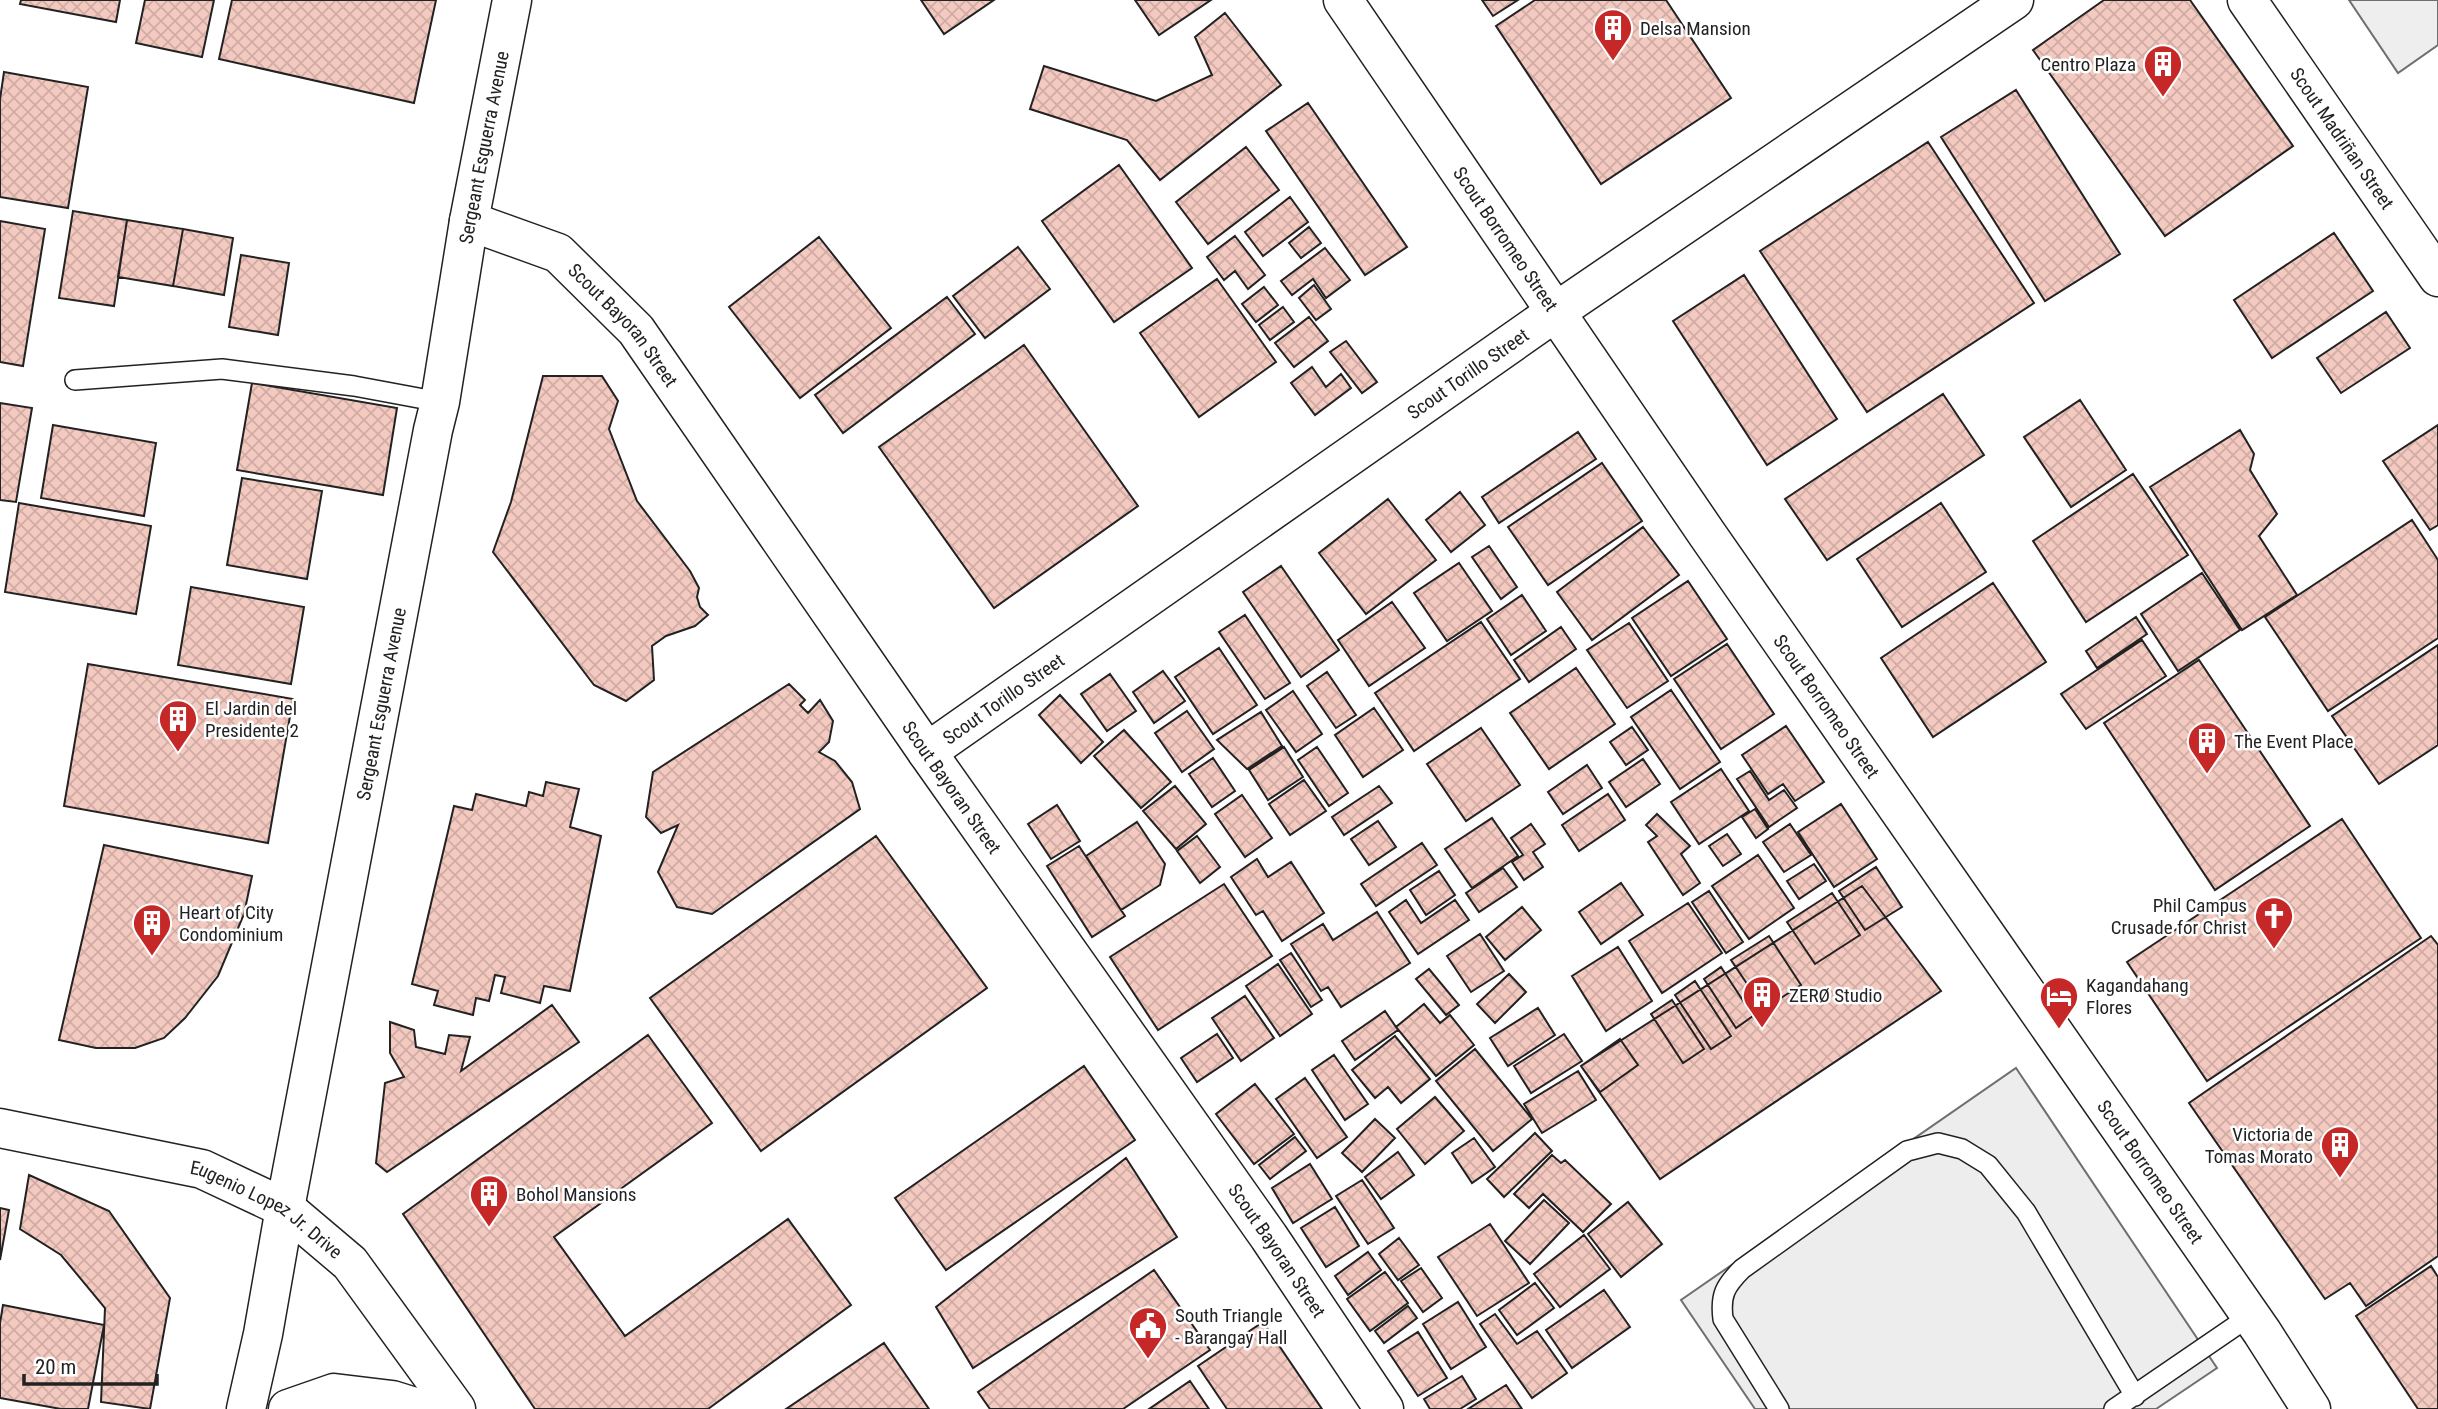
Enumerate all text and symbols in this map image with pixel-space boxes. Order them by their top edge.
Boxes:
building icon: Delsa Mansion [1592,7,1634,62]
place label: Delsa Mansion [1640,17,1751,40]
building icon: Centro Plaza [2142,43,2184,98]
street label: Sergeant Esguerra Avenue [455,49,514,246]
place label: Centro Plaza [2041,53,2136,76]
street label: Scout Madriñan Street [2285,63,2399,214]
street label: Scout Borromeo Street [1448,162,1563,316]
street label: Scout Bayoran Street [563,259,683,391]
street label: Scout Torillo Street [1403,324,1533,424]
street label: Sergeant Esguerra Avenue [352,605,411,802]
street label: Scout Borromeo Street [1768,630,1884,783]
street label: Scout Torillo Street [938,649,1069,749]
place label: El Jardin del Presidente 2 [205,697,299,742]
building icon: El Jardin del Presidente 2 [157,698,199,753]
street label: Scout Bayoran Street [897,717,1006,858]
building icon: The Event Place [2186,720,2228,775]
place label: The Event Place [2234,730,2353,753]
place label: Phil Campus Crusade for Christ [2111,894,2247,939]
church icon: Phil Campus Crusade for Christ [2253,895,2295,950]
place label: Heart of City Condominium [179,901,283,946]
building icon: Heart of City Condominium [131,902,173,957]
building icon: ZERØ Studio [1741,974,1783,1029]
place label: Kagandahang Flores [2086,974,2189,1019]
hotel icon: Kagandahang Flores [2038,975,2080,1030]
place label: ZERØ Studio [1789,984,1882,1007]
street label: Scout Borromeo Street [2092,1096,2208,1248]
place label: Victoria de Tomas Morato [2205,1123,2313,1168]
building icon: Victoria de Tomas Morato [2319,1124,2361,1179]
street label: Eugenio Lopez Jr. Drive [188,1156,347,1264]
building icon: Bohol Mansions [468,1173,510,1228]
street label: Scout Bayoran Street [1223,1180,1330,1322]
place label: Bohol Mansions [516,1183,636,1206]
place label: South Triangle - Barangay Hall [1175,1304,1287,1349]
public building icon: South Triangle - Barangay Hall [1127,1305,1169,1360]
scale bar [24,1342,158,1386]
text: 20 m [35,1355,76,1379]

